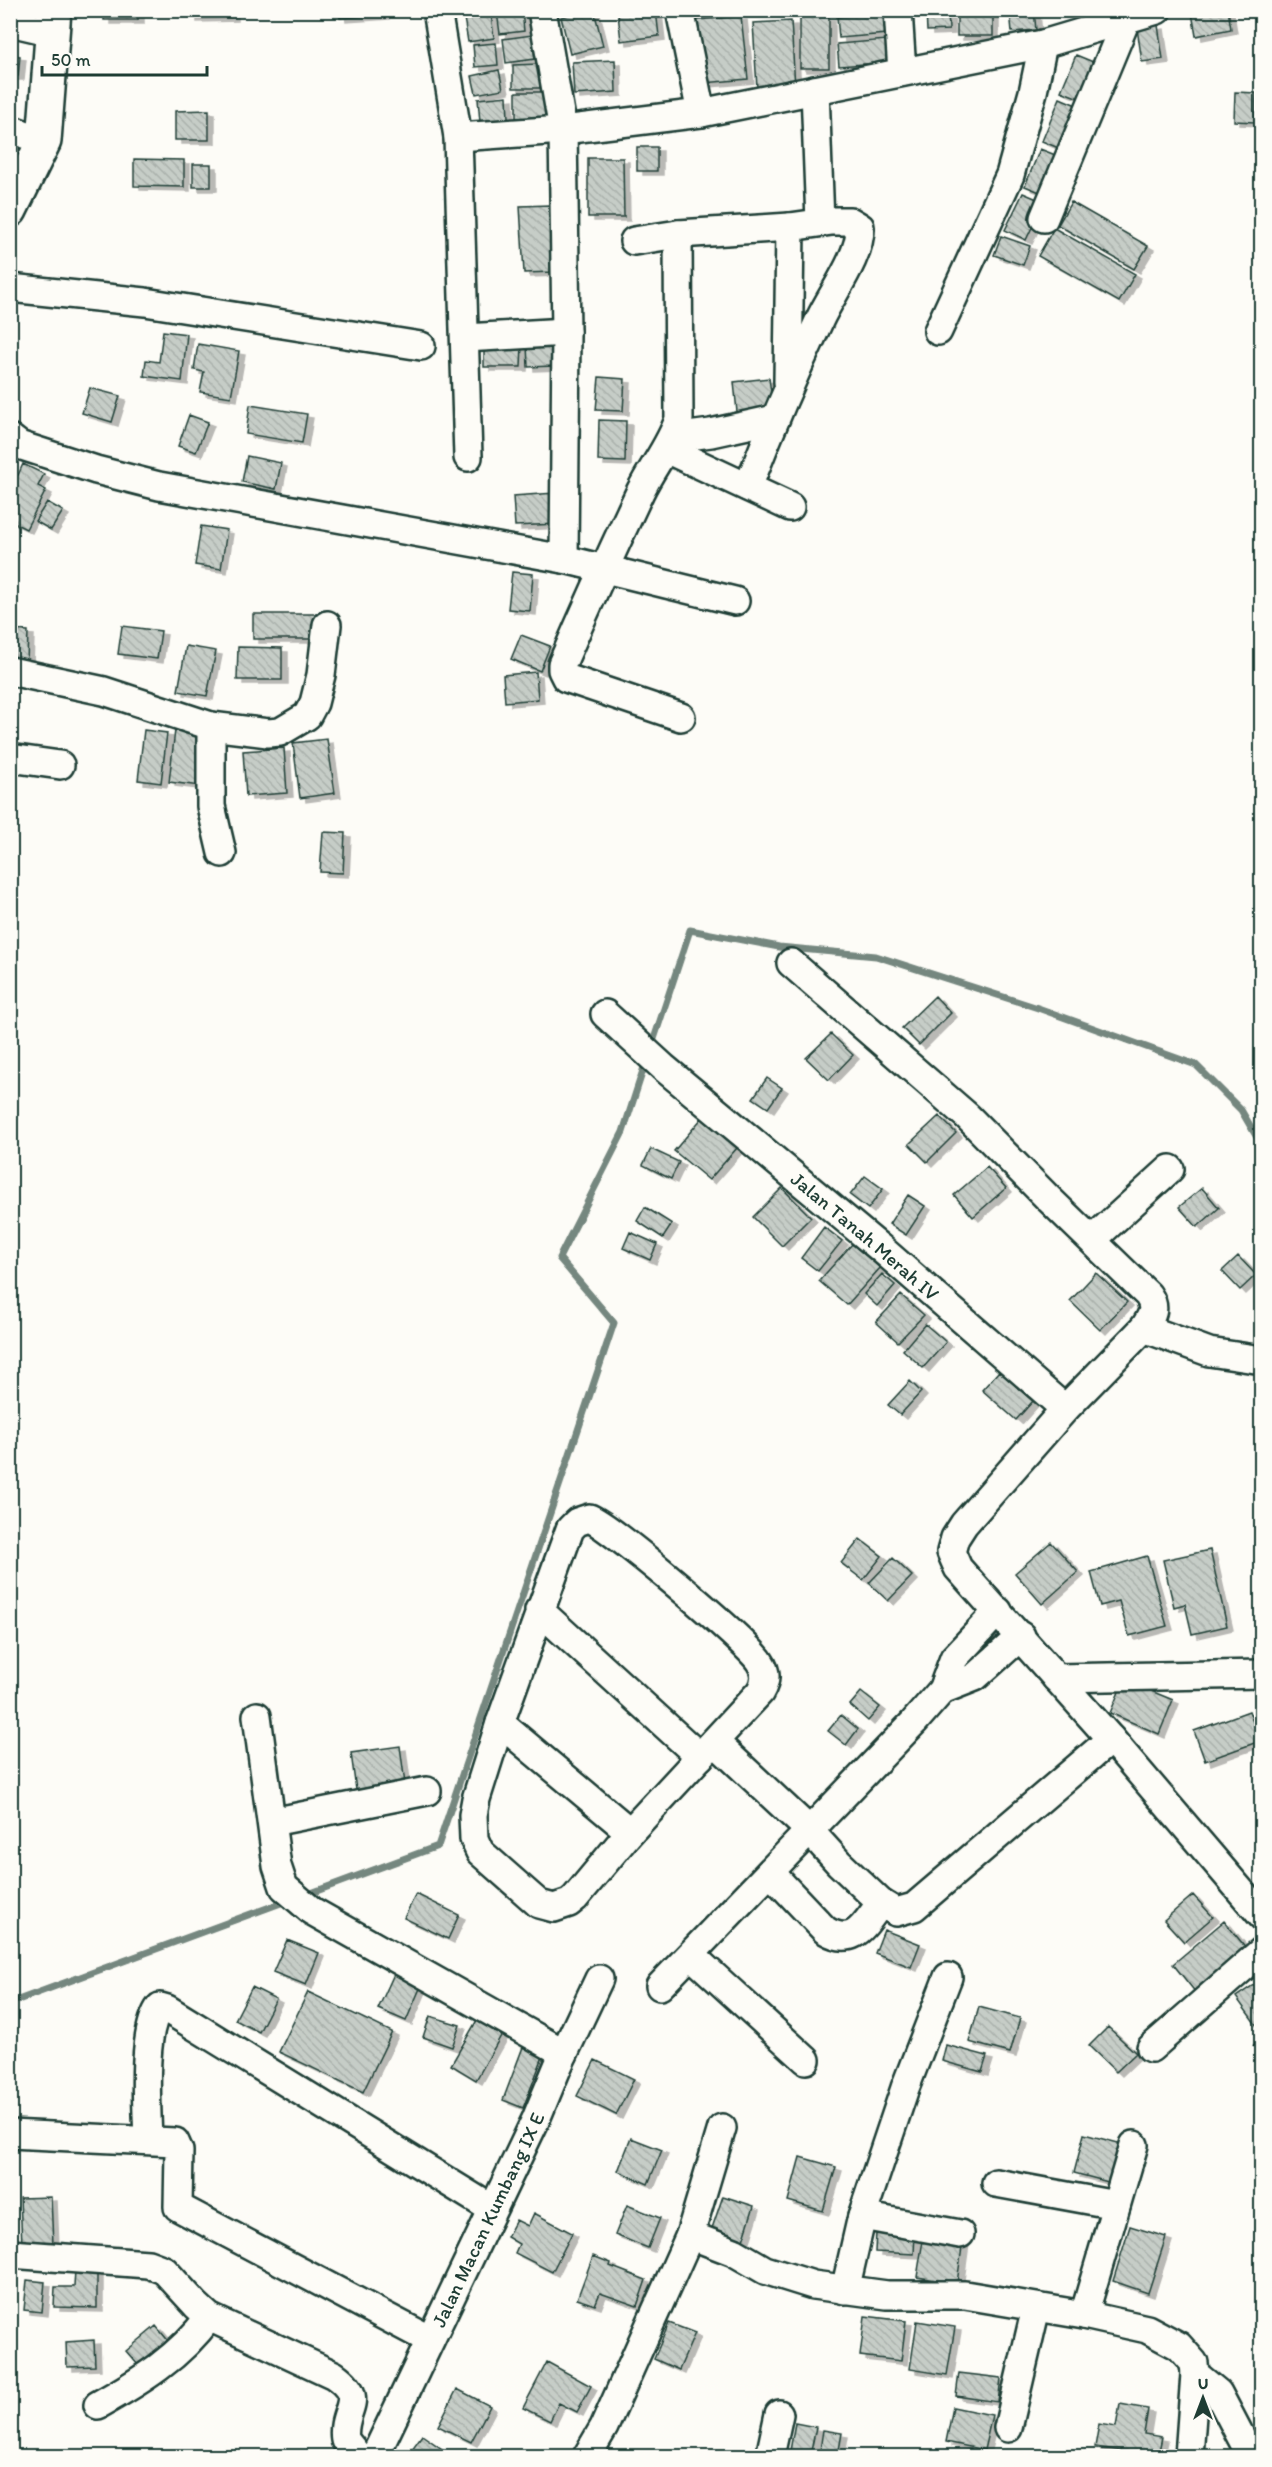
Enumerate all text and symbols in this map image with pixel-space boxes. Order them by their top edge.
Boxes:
scale bar [42,39,207,77]
text: 50 m [51,49,91,71]
street label: Jalan Tanah Merah IV [786,1167,944,1306]
street label: Jalan Macan Kumbang IX E [426,2109,549,2331]
north arrow [1173,2368,1233,2428]
text: U [1198,2374,1208,2393]

